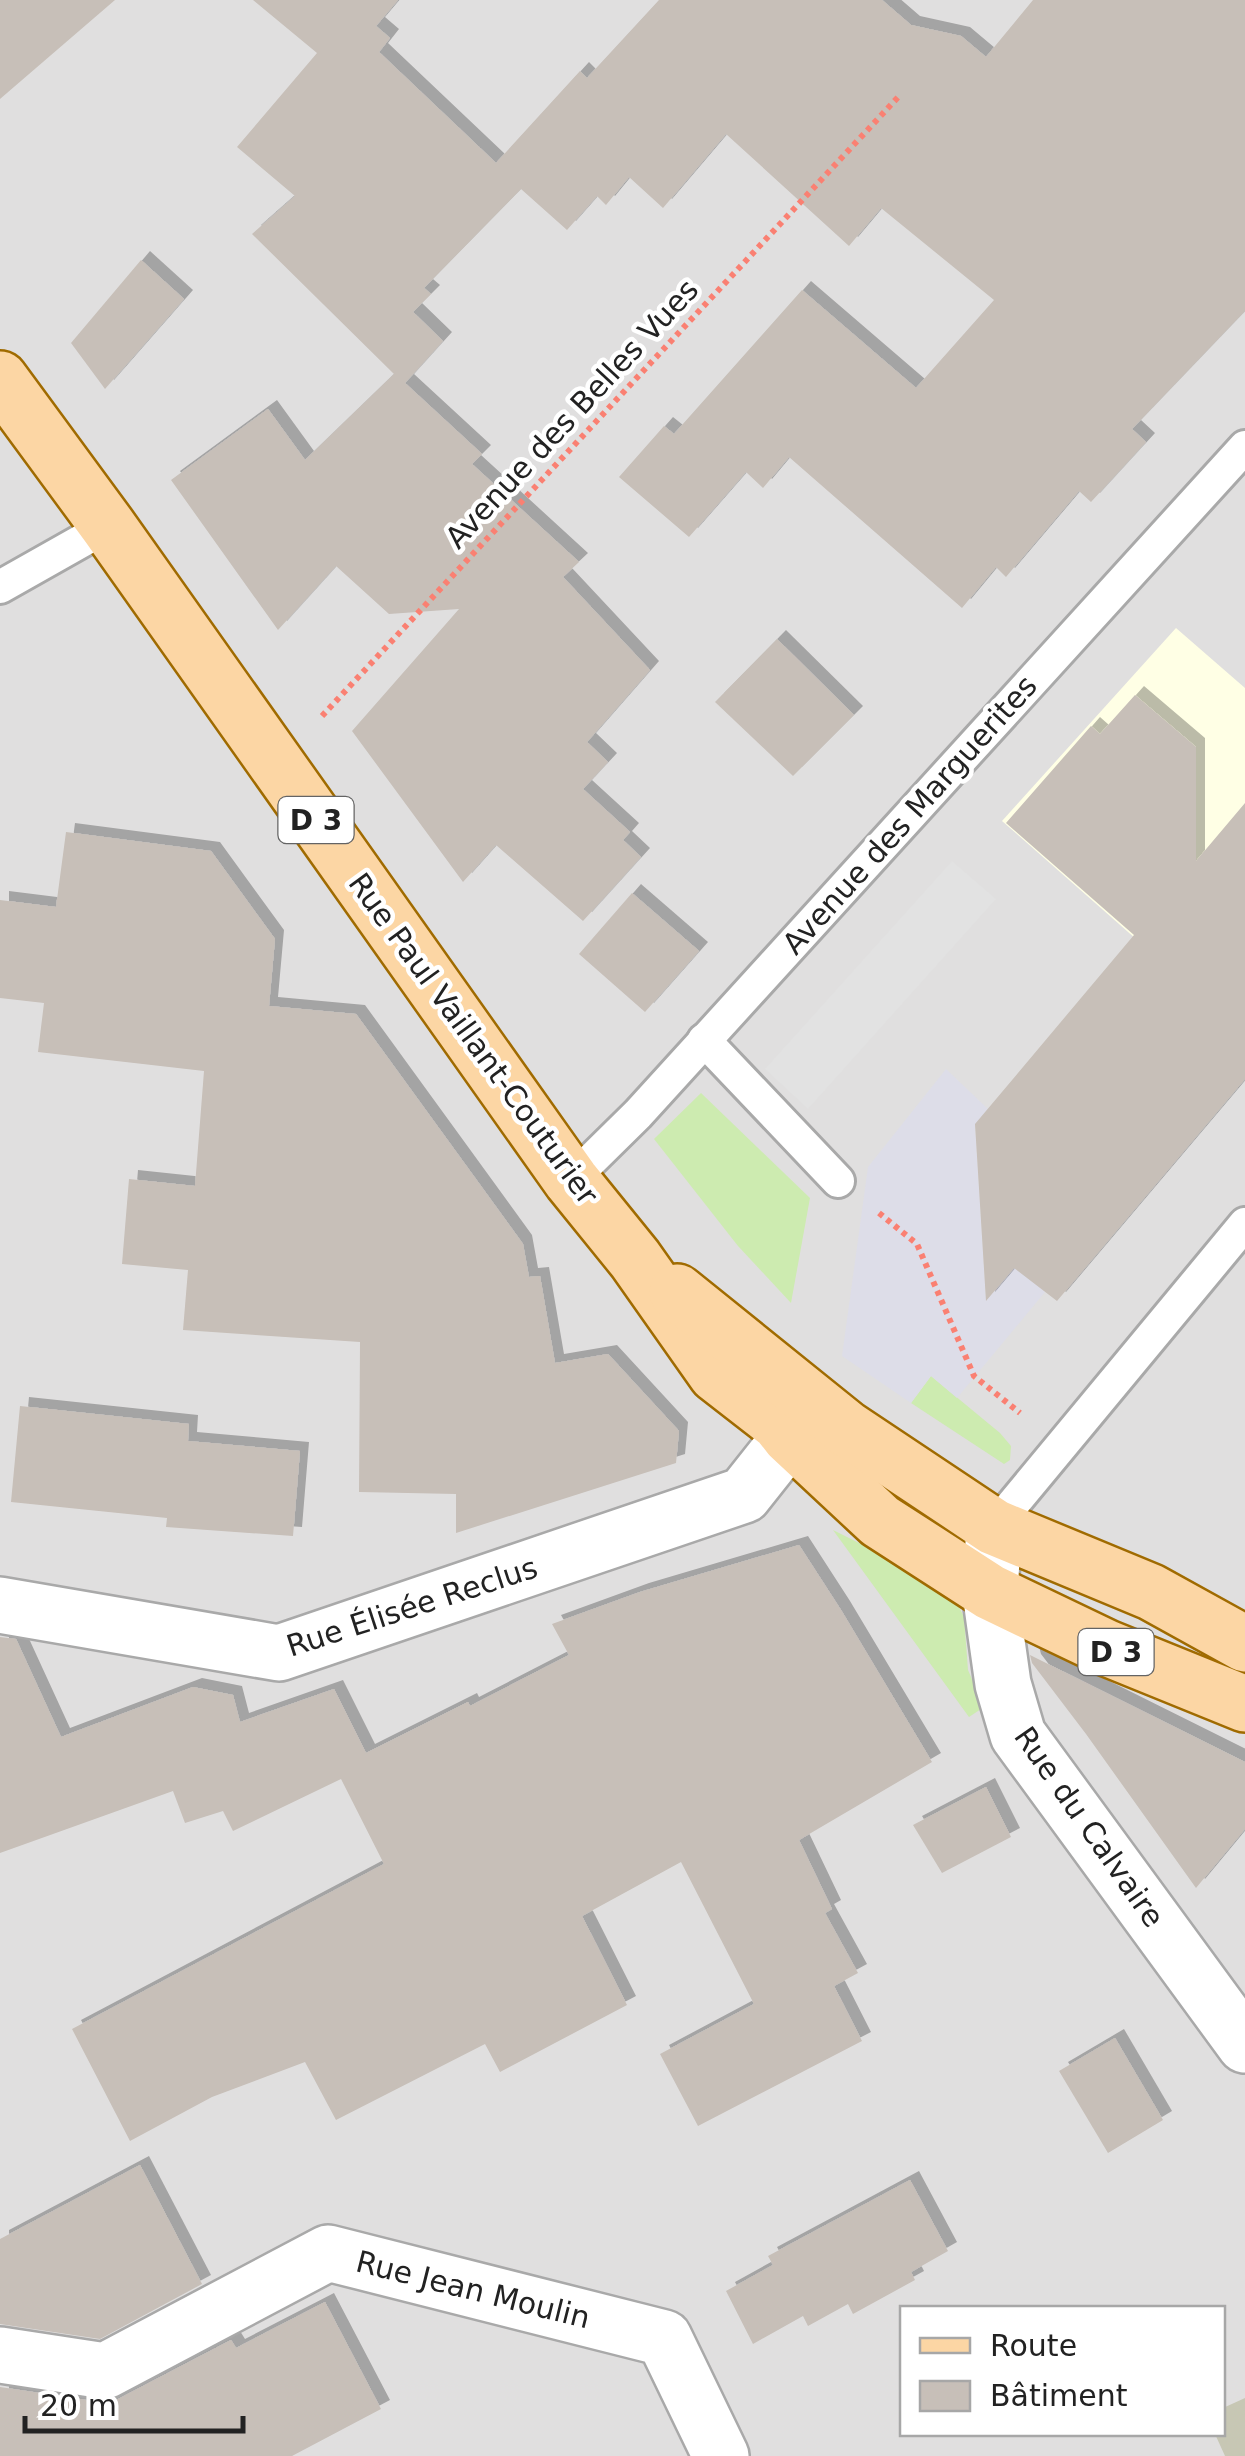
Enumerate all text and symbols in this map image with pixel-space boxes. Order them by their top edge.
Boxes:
street label: Avenue des Belles Vues [438,272,705,555]
street label: Avenue des Marguerites [775,668,1044,961]
road number: D 3 [278,797,354,843]
street label: Rue Paul Vaillant-Couturier [342,866,606,1212]
street label: Rue Élisée Reclus [282,1549,542,1664]
road number: D 3 [1078,1629,1154,1675]
street label: Rue du Calvaire [1007,1720,1172,1934]
street label: Rue Jean Moulin [353,2244,594,2335]
legend [900,2306,1225,2436]
text: Route [990,2328,1077,2363]
scale bar [25,2371,242,2433]
text: Bâtiment [990,2378,1128,2413]
text: 20 m [40,2388,117,2423]

